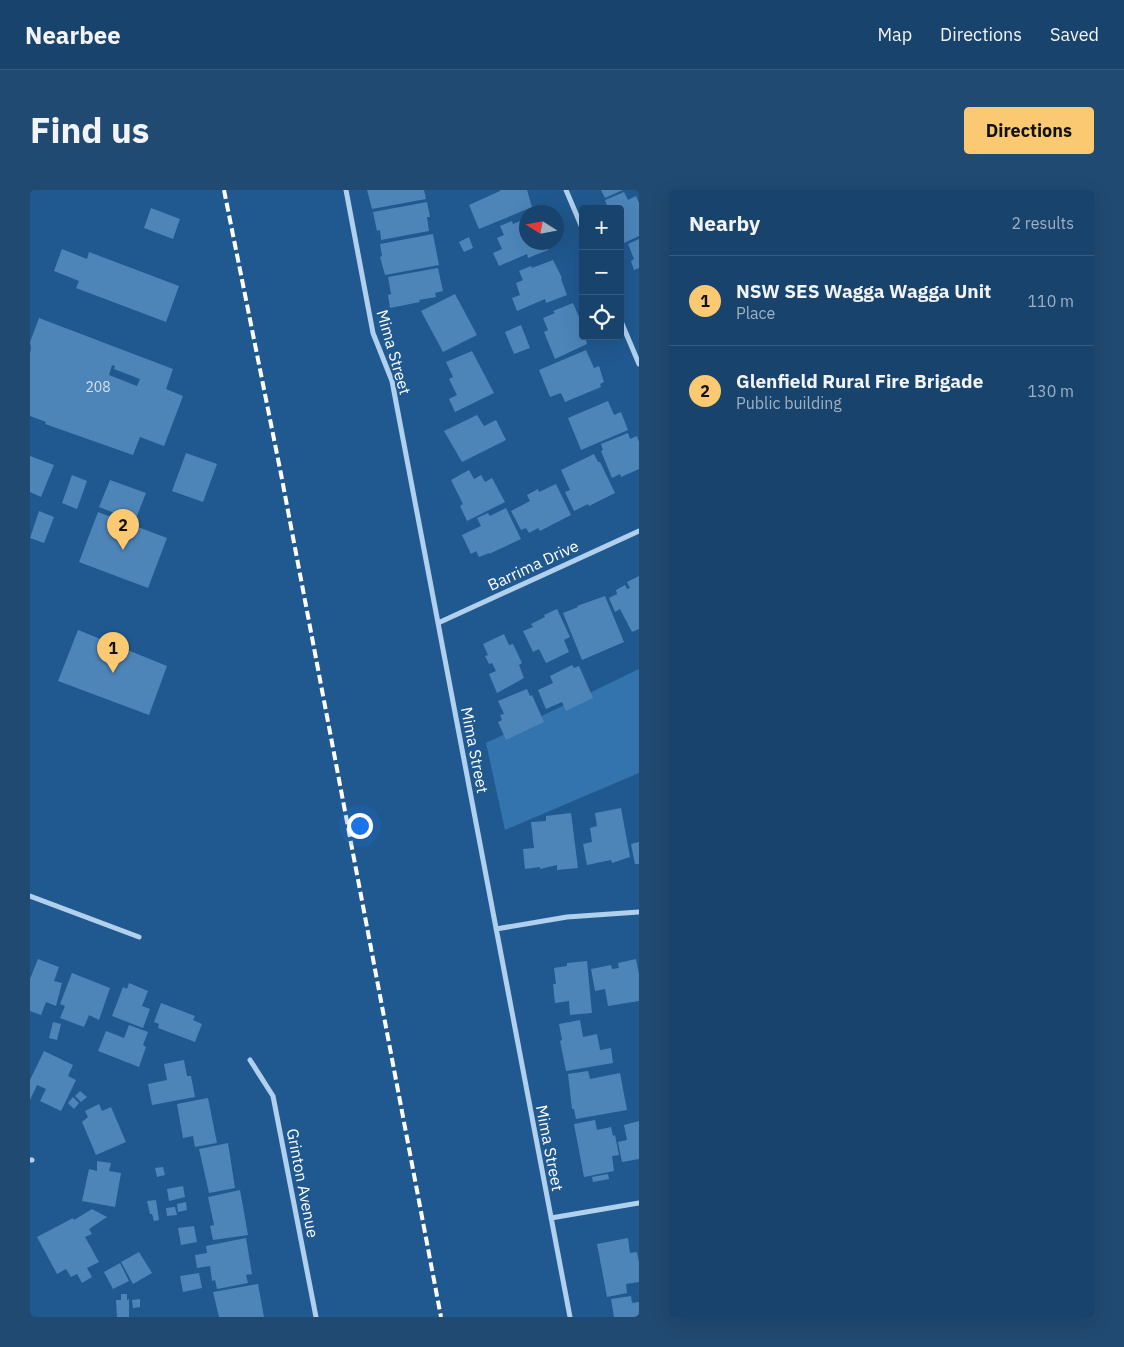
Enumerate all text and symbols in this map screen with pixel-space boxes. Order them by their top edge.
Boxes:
text: Nearbee [25,19,121,51]
text: Map [877,23,912,46]
text: Directions [940,23,1022,46]
text: Saved [1050,23,1099,46]
text: Find us [30,107,149,153]
button: Directions [964,107,1094,154]
north arrow [519,205,564,250]
map controls [579,205,624,340]
button: + [579,205,624,250]
text: Nearby [689,209,760,237]
text: 2 results [1011,213,1074,233]
button: − [579,250,624,295]
text: NSW SES Wagga Wagga Unit [736,279,991,303]
text: 1 [700,291,710,311]
text: 110 m [1027,291,1074,311]
button: locate [579,295,624,340]
text: Place [736,303,775,323]
street label: Mima Street [372,307,416,397]
text: Glenfield Rural Fire Brigade [736,369,983,393]
house number: 208 [85,378,111,396]
text: 2 [700,381,710,401]
text: 130 m [1027,381,1074,401]
text: Public building [736,393,842,413]
pin: 2 [107,509,139,550]
street label: Barrima Drive [484,535,582,595]
pin: 1 [97,632,129,673]
street label: Mima Street [457,705,493,795]
your location [347,813,373,839]
street label: Mima Street [532,1103,568,1193]
street label: Grinton Avenue [283,1127,323,1240]

